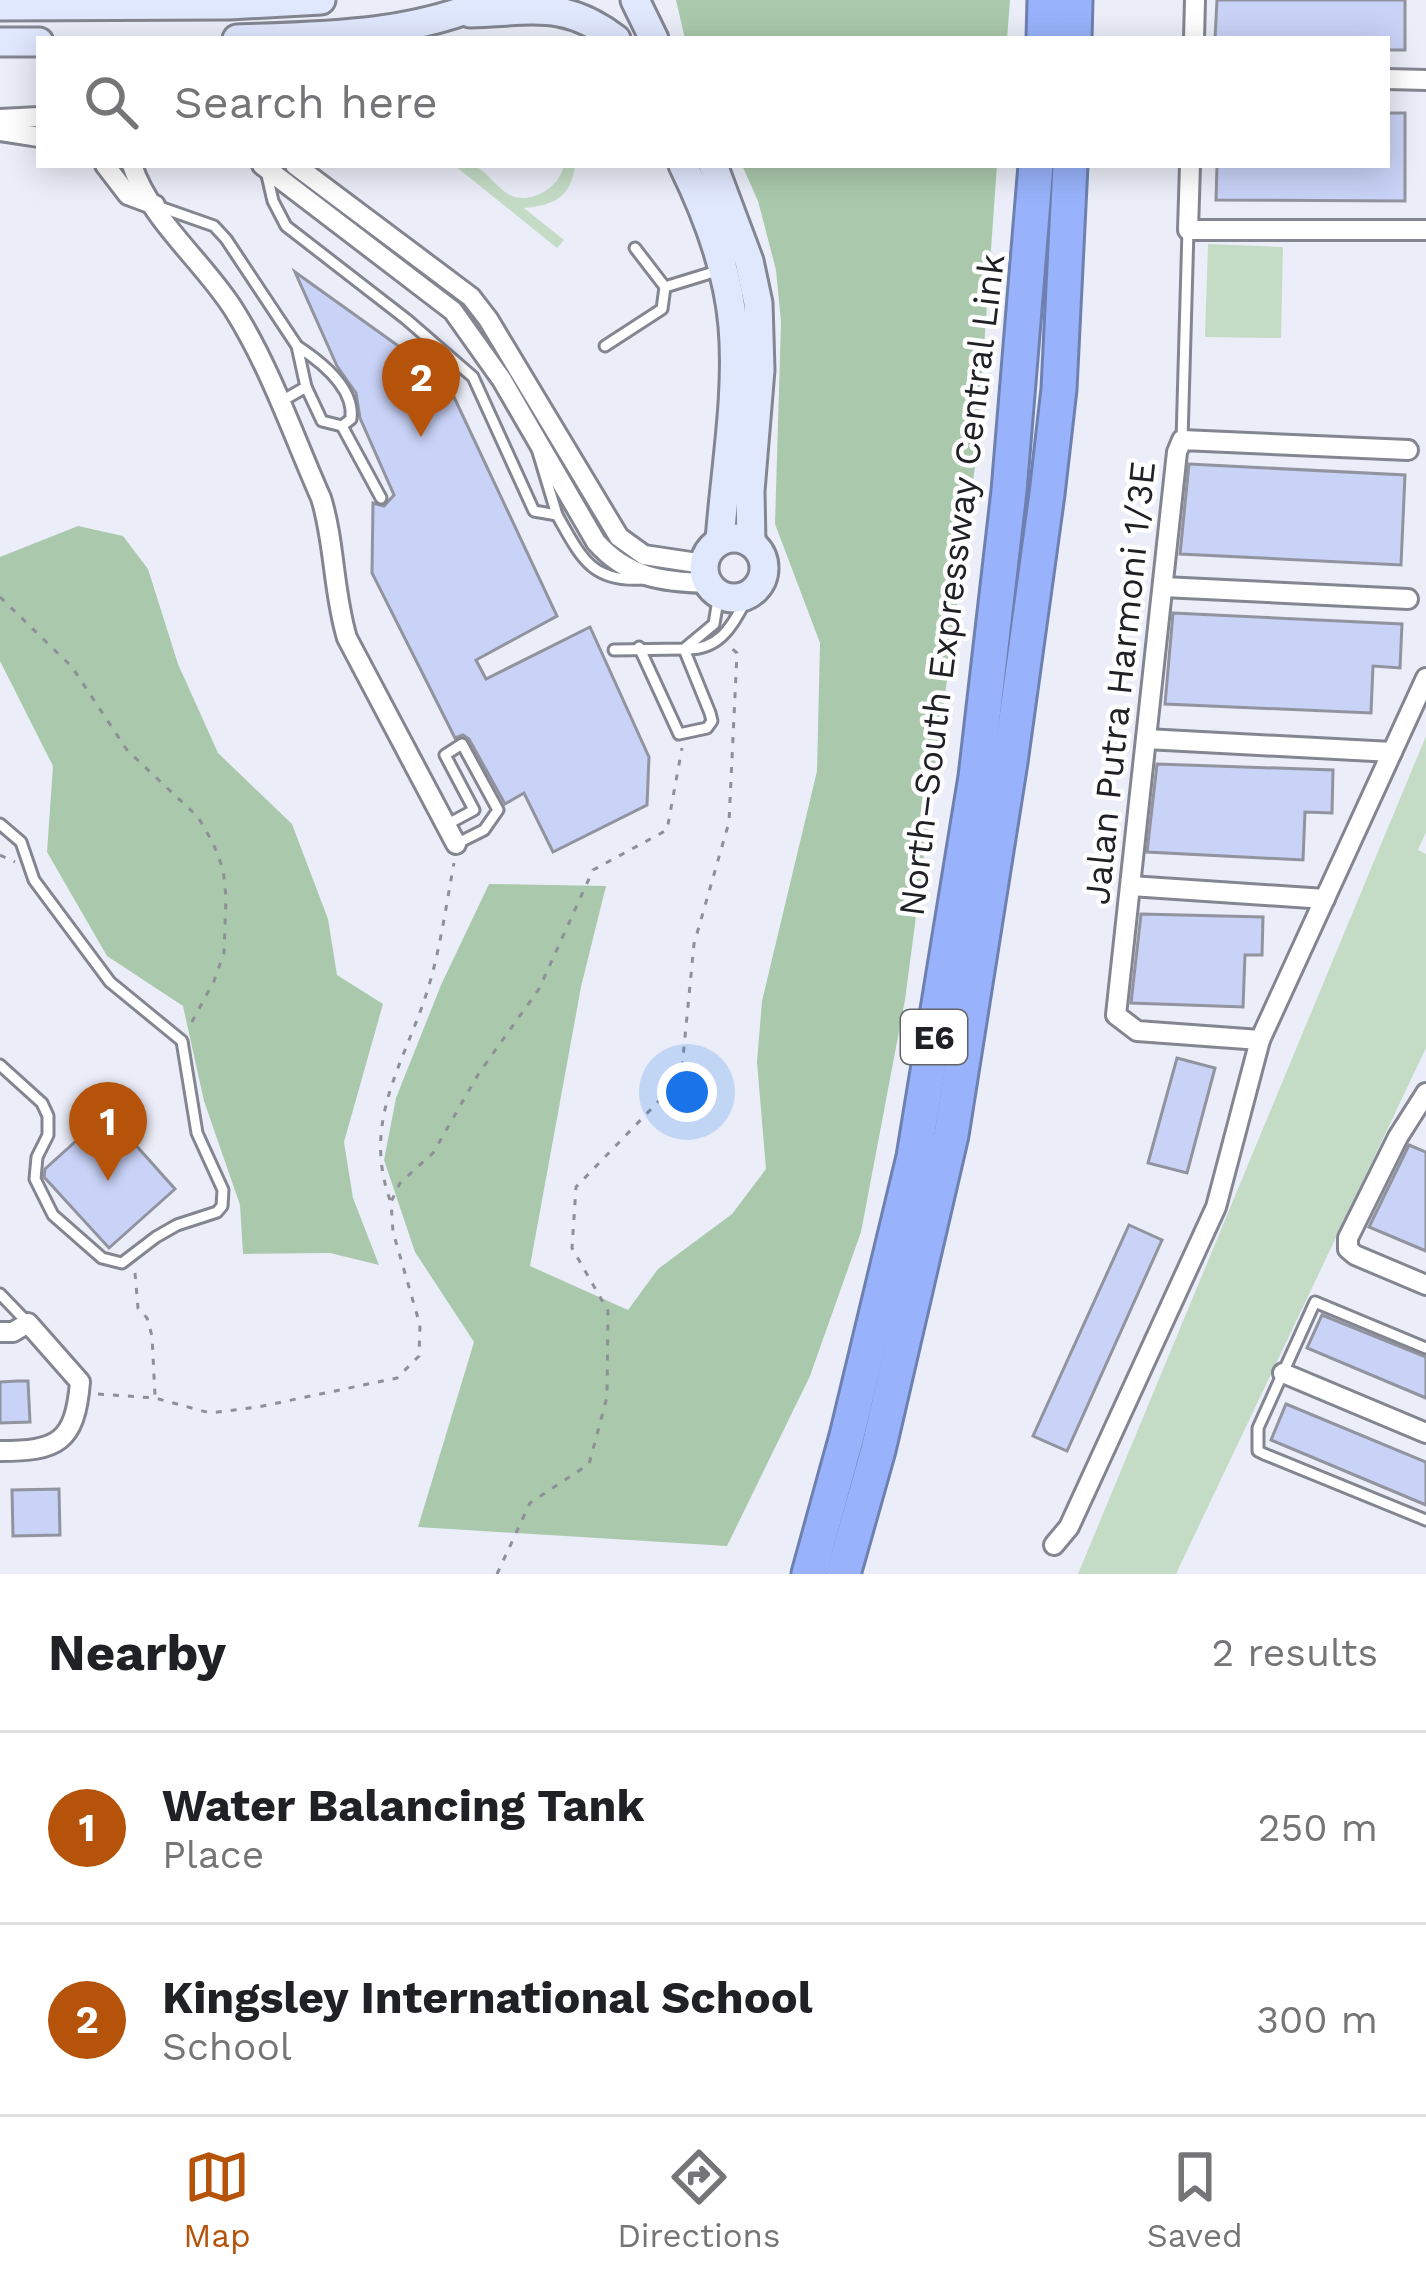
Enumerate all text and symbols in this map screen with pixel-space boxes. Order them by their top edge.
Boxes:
search box [36,36,1390,168]
icon: search [78,69,144,135]
text: Search here [174,76,438,129]
street label: North–South Expressway Central Link [891,252,1013,918]
pin: 2 [382,338,460,437]
street label: Jalan Putra Harmoni 1/3E [1076,459,1164,907]
road number: E6 [901,1010,967,1064]
your location [657,1062,717,1122]
pin: 1 [69,1082,147,1181]
text: Nearby [48,1623,226,1682]
text: 2 results [1212,1630,1378,1675]
text: Water Balancing Tank [162,1779,645,1832]
text: 1 [79,1805,95,1850]
text: 250 m [1258,1805,1378,1850]
text: Place [162,1832,264,1877]
text: Kingsley International School [162,1971,812,2024]
text: 2 [75,1997,99,2042]
text: 300 m [1256,1997,1378,2042]
text: School [162,2024,292,2069]
tab: Map [183,2144,251,2255]
tab: Directions [617,2144,780,2255]
tab: Saved [1147,2144,1243,2255]

